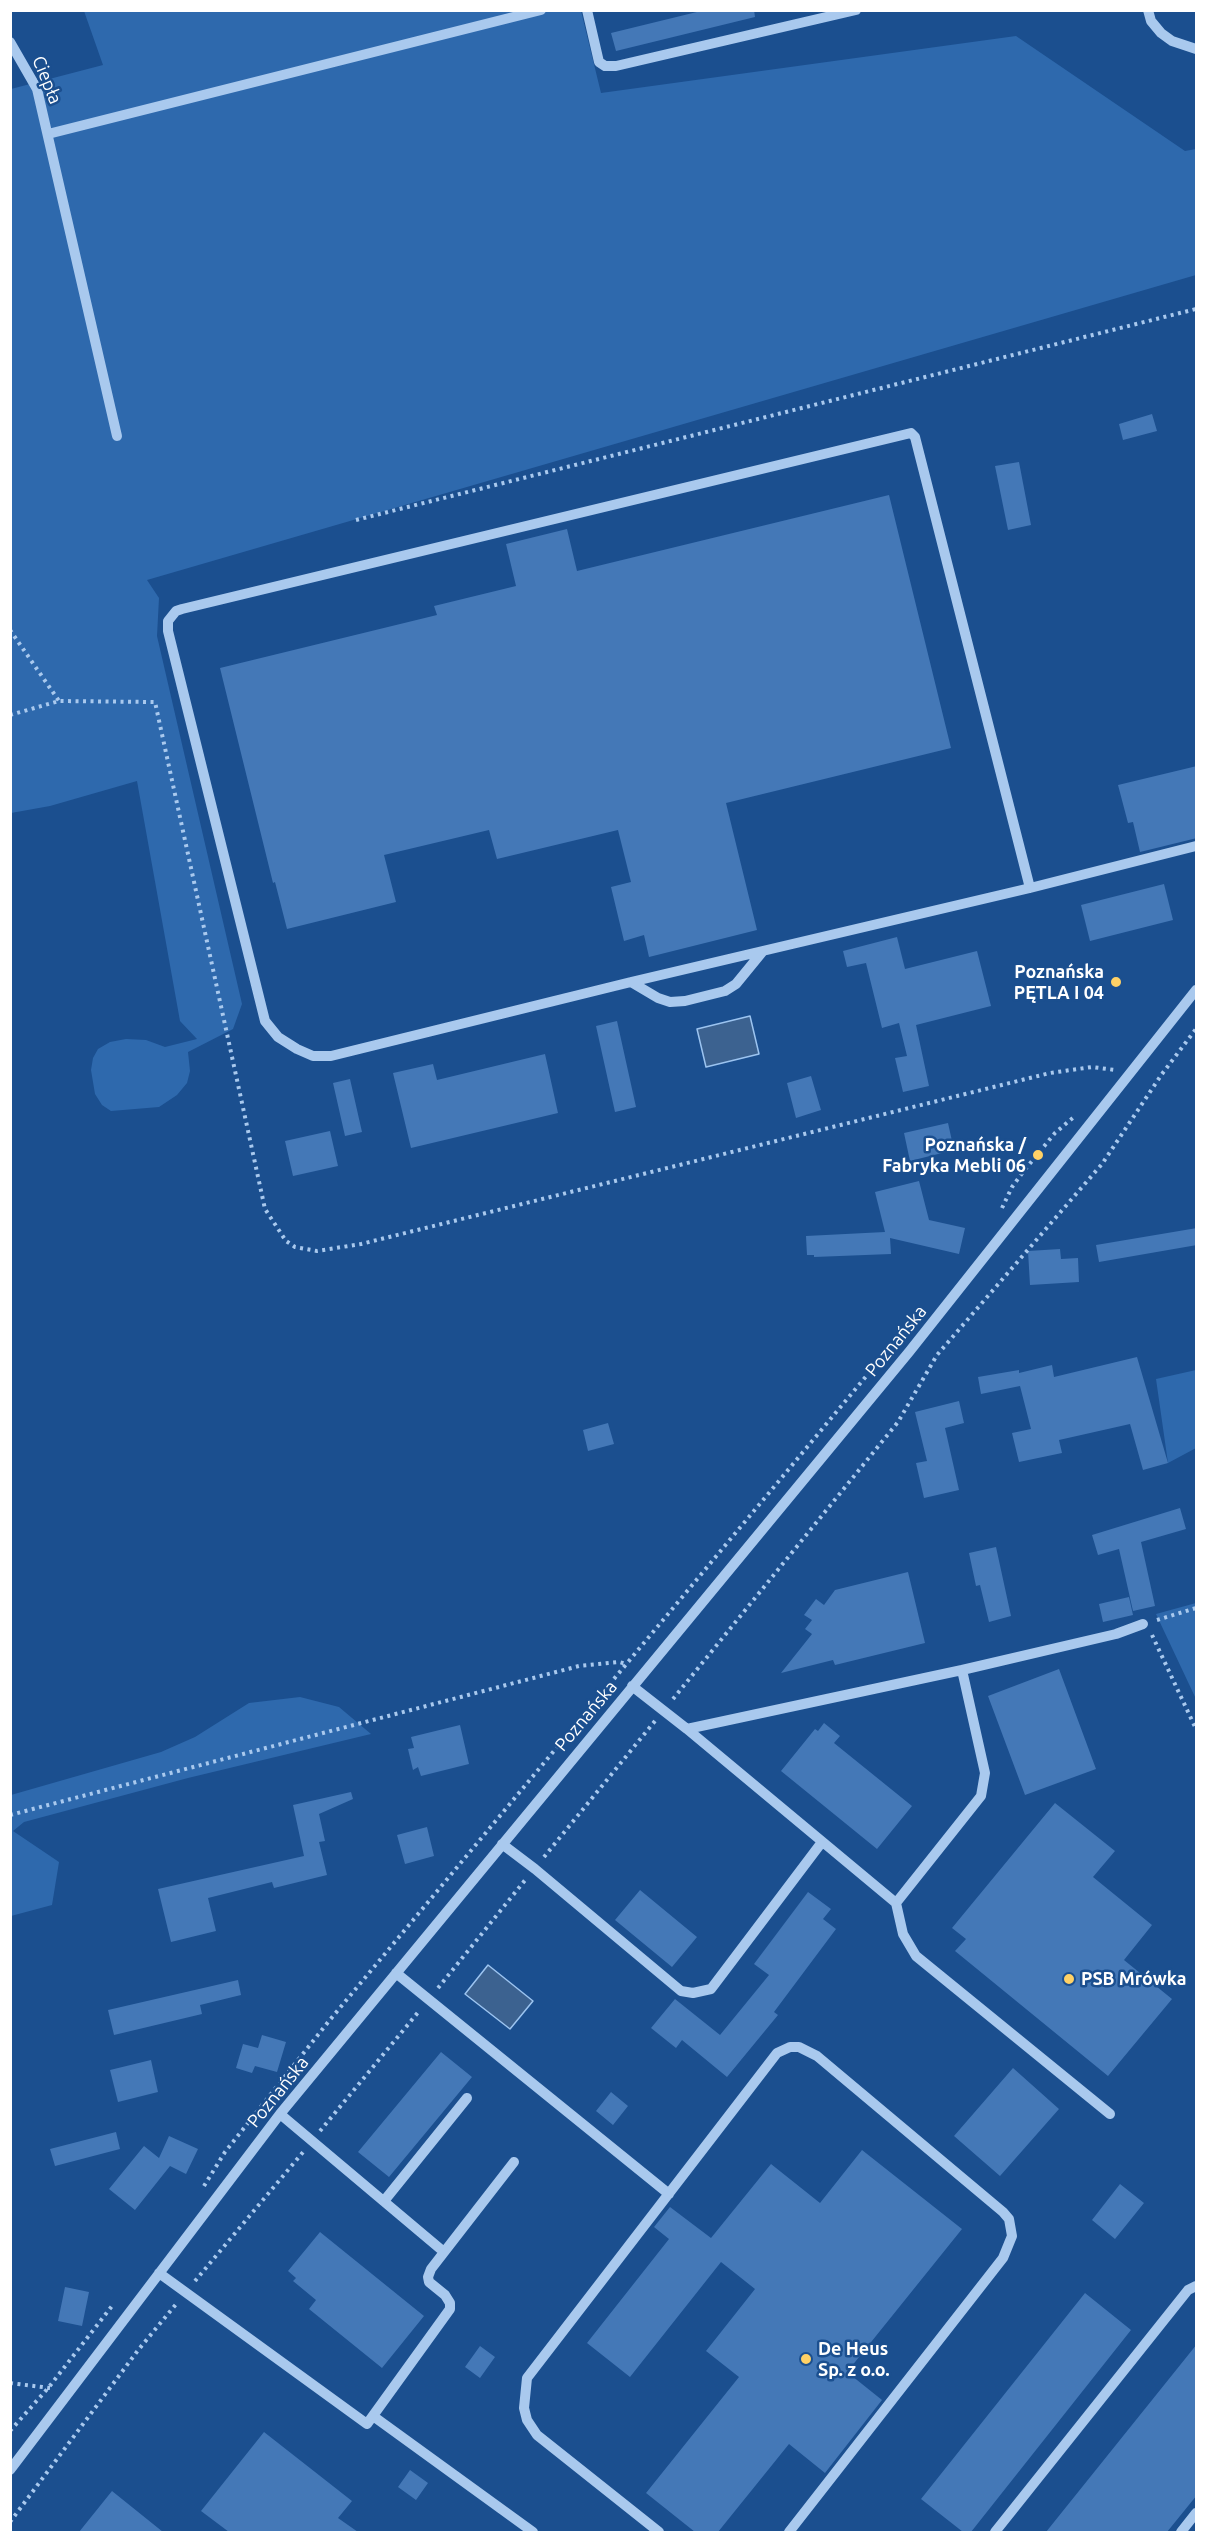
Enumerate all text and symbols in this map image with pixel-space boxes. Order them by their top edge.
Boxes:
street label: Ciepła [28,53,66,107]
place label: Poznańska PĘTLA I 04 [1014,961,1104,1004]
marker: Poznańska PĘTLA I 04 [1109,975,1123,989]
place label: Poznańska / Fabryka Mebli 06 [882,1134,1026,1176]
marker: Poznańska / Fabryka Mebli 06 [1031,1148,1045,1162]
street label: Poznańska [861,1301,931,1381]
street label: Poznańska [550,1676,622,1756]
place label: PSB Mrówka [1081,1968,1187,1990]
marker: PSB Mrówka [1062,1972,1076,1986]
street label: Poznańska [243,2052,313,2132]
place label: De Heus Sp. z o.o. [818,2338,890,2380]
marker: De Heus Sp. z o.o. [799,2352,813,2366]

